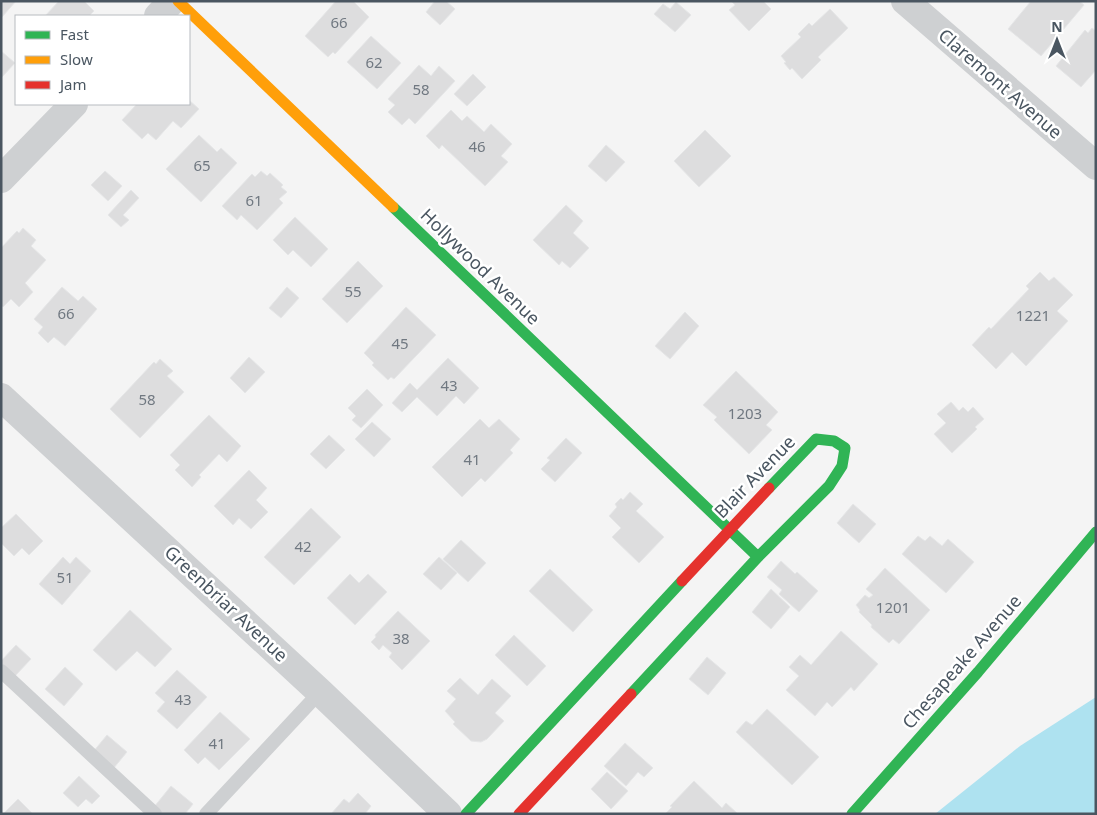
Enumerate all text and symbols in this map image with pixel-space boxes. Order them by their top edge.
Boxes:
house number: 66 [330,12,348,32]
legend [15,15,190,105]
north arrow [1032,15,1082,65]
text: N [1051,17,1063,36]
street label: Claremont Avenue [934,23,1068,144]
text: Fast [60,24,89,44]
text: Slow [60,49,93,69]
house number: 62 [365,52,383,72]
text: Jam [58,74,87,94]
house number: 58 [412,79,430,99]
house number: 46 [468,136,486,156]
house number: 65 [193,155,211,175]
house number: 61 [245,190,263,210]
street label: Hollywood Avenue [416,203,546,330]
house number: 55 [344,281,362,301]
house number: 66 [57,303,75,323]
house number: 1221 [1016,305,1050,325]
house number: 45 [391,333,409,353]
house number: 43 [440,375,458,395]
house number: 58 [138,389,156,409]
house number: 1203 [728,403,762,423]
street label: Blair Avenue [709,430,800,523]
house number: 41 [463,449,481,469]
house number: 42 [294,536,312,556]
street label: Greenbriar Avenue [160,540,293,667]
house number: 51 [56,567,74,587]
street label: Chesapeake Avenue [896,589,1026,733]
house number: 1201 [876,597,910,617]
house number: 38 [392,628,410,648]
house number: 43 [174,689,192,709]
house number: 41 [208,733,226,753]

